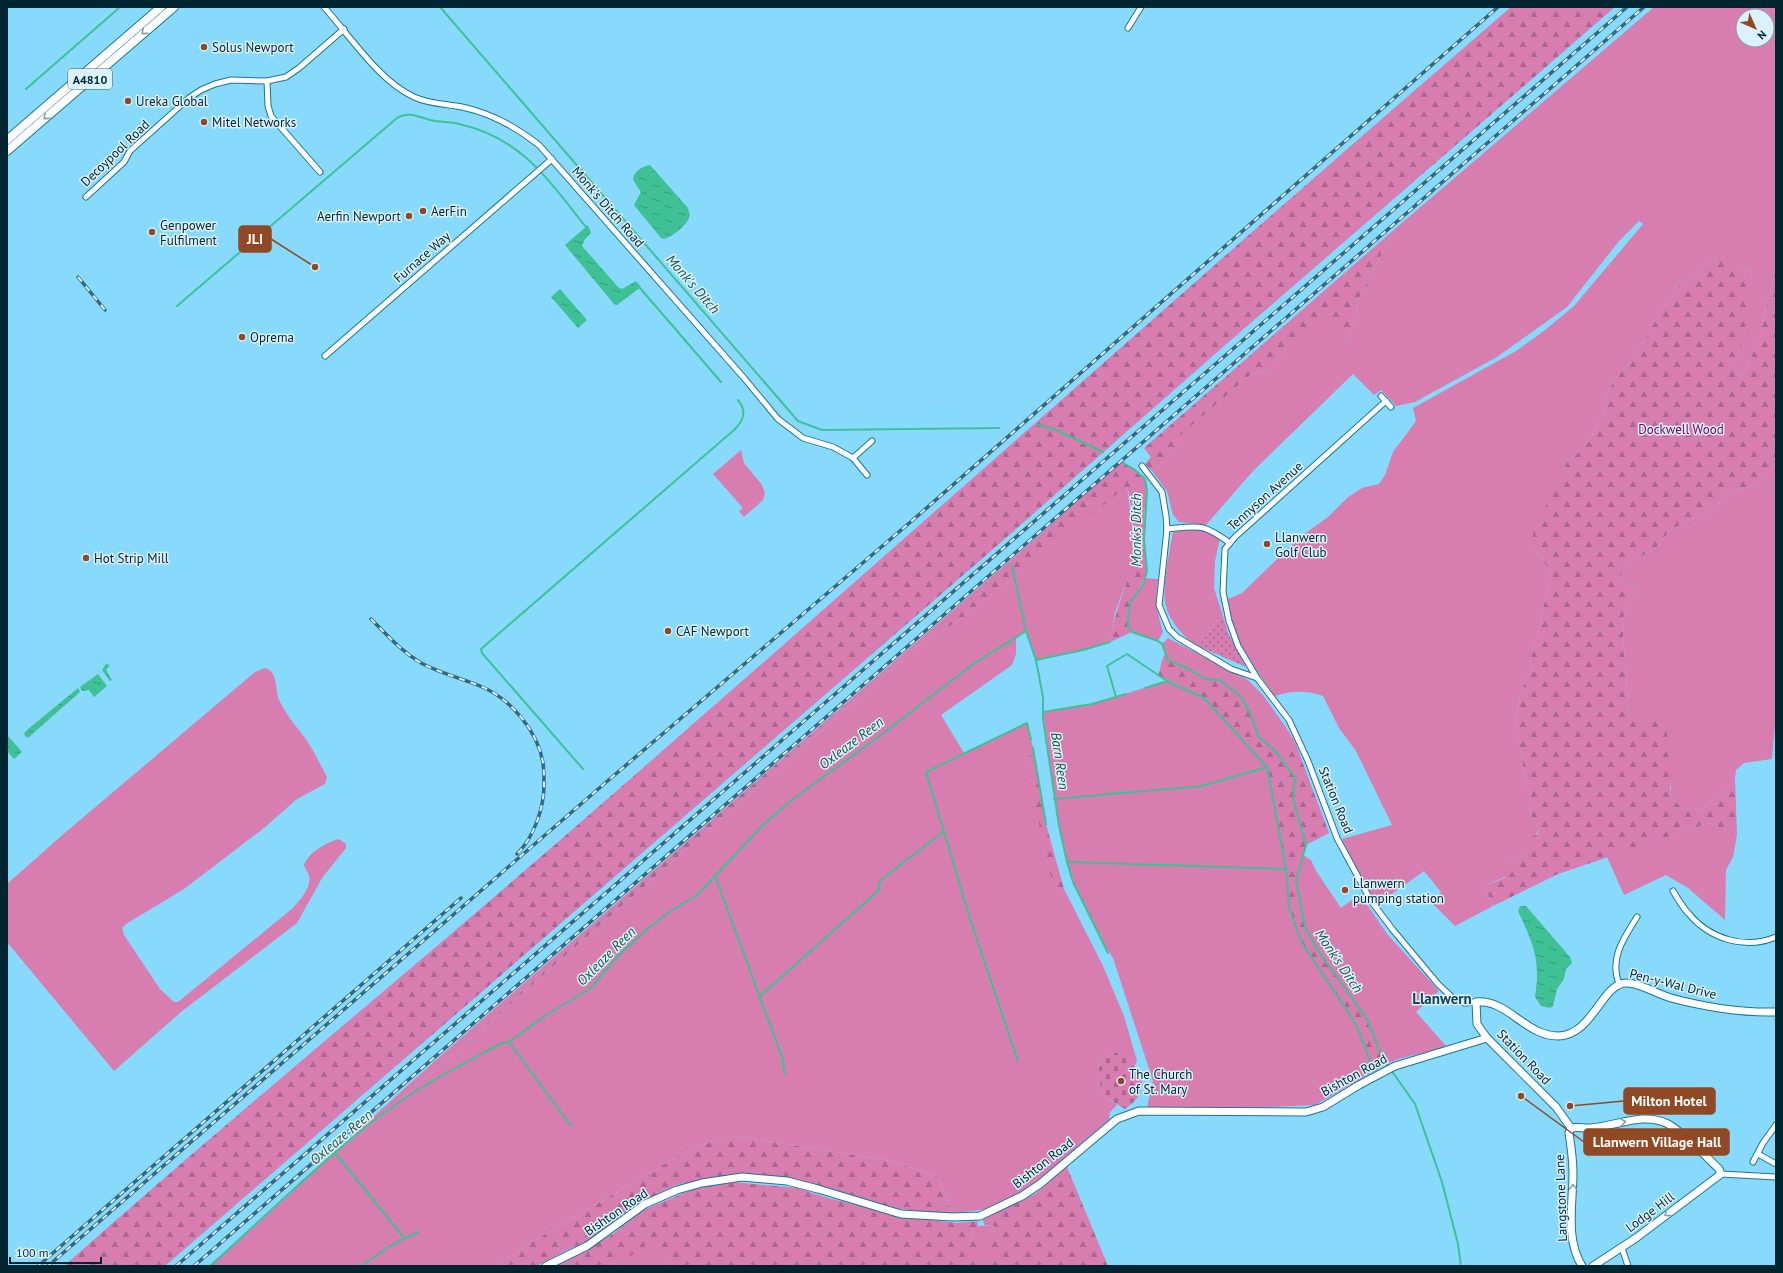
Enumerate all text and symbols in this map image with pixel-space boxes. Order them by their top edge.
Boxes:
north arrow [1735,8,1775,48]
one-way arrow [141,28,149,35]
text: N [1755,28,1770,43]
place label: Solus Newport [212,39,294,56]
marker: Solus Newport [199,42,209,52]
road number: A4810 [68,69,112,89]
place label: Ureka Global [136,93,208,110]
marker: Ureka Global [123,96,133,106]
one-way arrow [43,113,50,120]
place label: Mitel Networks [212,114,296,131]
street label: Decoypool Road [77,116,153,190]
marker: Mitel Networks [199,117,209,127]
street label: Monk's Ditch Road [568,163,648,251]
place label: AerFin [431,203,467,220]
marker: AerFin [418,206,428,216]
place label: Aerfin Newport [317,208,402,225]
marker: Aerfin Newport [404,211,414,221]
place label: Genpower Fulfilment [160,217,218,249]
callout: JLI [239,226,271,252]
marker: Genpower Fulfilment [147,227,157,237]
street label: Furnace Way [390,228,454,286]
text: JLI [246,230,263,248]
water label: Monk's Ditch [662,250,724,318]
place label: Oprema [250,329,294,346]
marker: Oprema [237,332,247,342]
park label: Dockwell Wood [1638,421,1724,438]
street label: Tennyson Avenue [1224,458,1306,534]
water label: Monk's Ditch [1127,493,1145,567]
place label: Llanwern Golf Club [1275,529,1327,561]
marker: Llanwern Golf Club [1262,539,1272,549]
place label: Hot Strip Mill [94,550,169,567]
marker: Hot Strip Mill [81,553,91,563]
place label: CAF Newport [676,623,749,640]
marker: CAF Newport [663,626,673,636]
water label: Oxleaze Reen [815,713,887,773]
water label: Barn Reen [1047,731,1073,791]
street label: Station Road [1315,764,1357,836]
place label: Llanwern pumping station [1353,875,1444,907]
marker: Llanwern pumping station [1340,885,1350,895]
water label: Oxleaze Reen [573,923,639,989]
water label: Monk's Ditch [1311,926,1367,996]
street label: Pen-y-Wal Drive [1628,965,1718,1003]
district label: Llanwern [1412,989,1472,1008]
street label: Station Road [1493,1026,1555,1088]
street label: Bishton Road [1318,1050,1390,1100]
place label: The Church of St. Mary [1129,1066,1192,1098]
marker: The Church of St. Mary [1116,1076,1126,1086]
callout: Milton Hotel [1624,1088,1715,1114]
text: Milton Hotel [1631,1092,1708,1110]
water label: Oxleaze Reen [306,1105,376,1169]
one-way arrow [1620,1118,1626,1127]
callout: Llanwern Village Hall [1584,1129,1729,1155]
text: Llanwern Village Hall [1593,1133,1722,1151]
street label: Bishton Road [1009,1134,1077,1192]
street label: Langstone Lane [1551,1154,1571,1242]
one-way arrow [1569,1184,1577,1190]
street label: Bishton Road [581,1185,651,1239]
street label: Lodge Hill [1622,1188,1678,1236]
one-way arrow [1665,1210,1672,1217]
scale bar [10,1239,101,1265]
text: 100 m [16,1245,49,1260]

